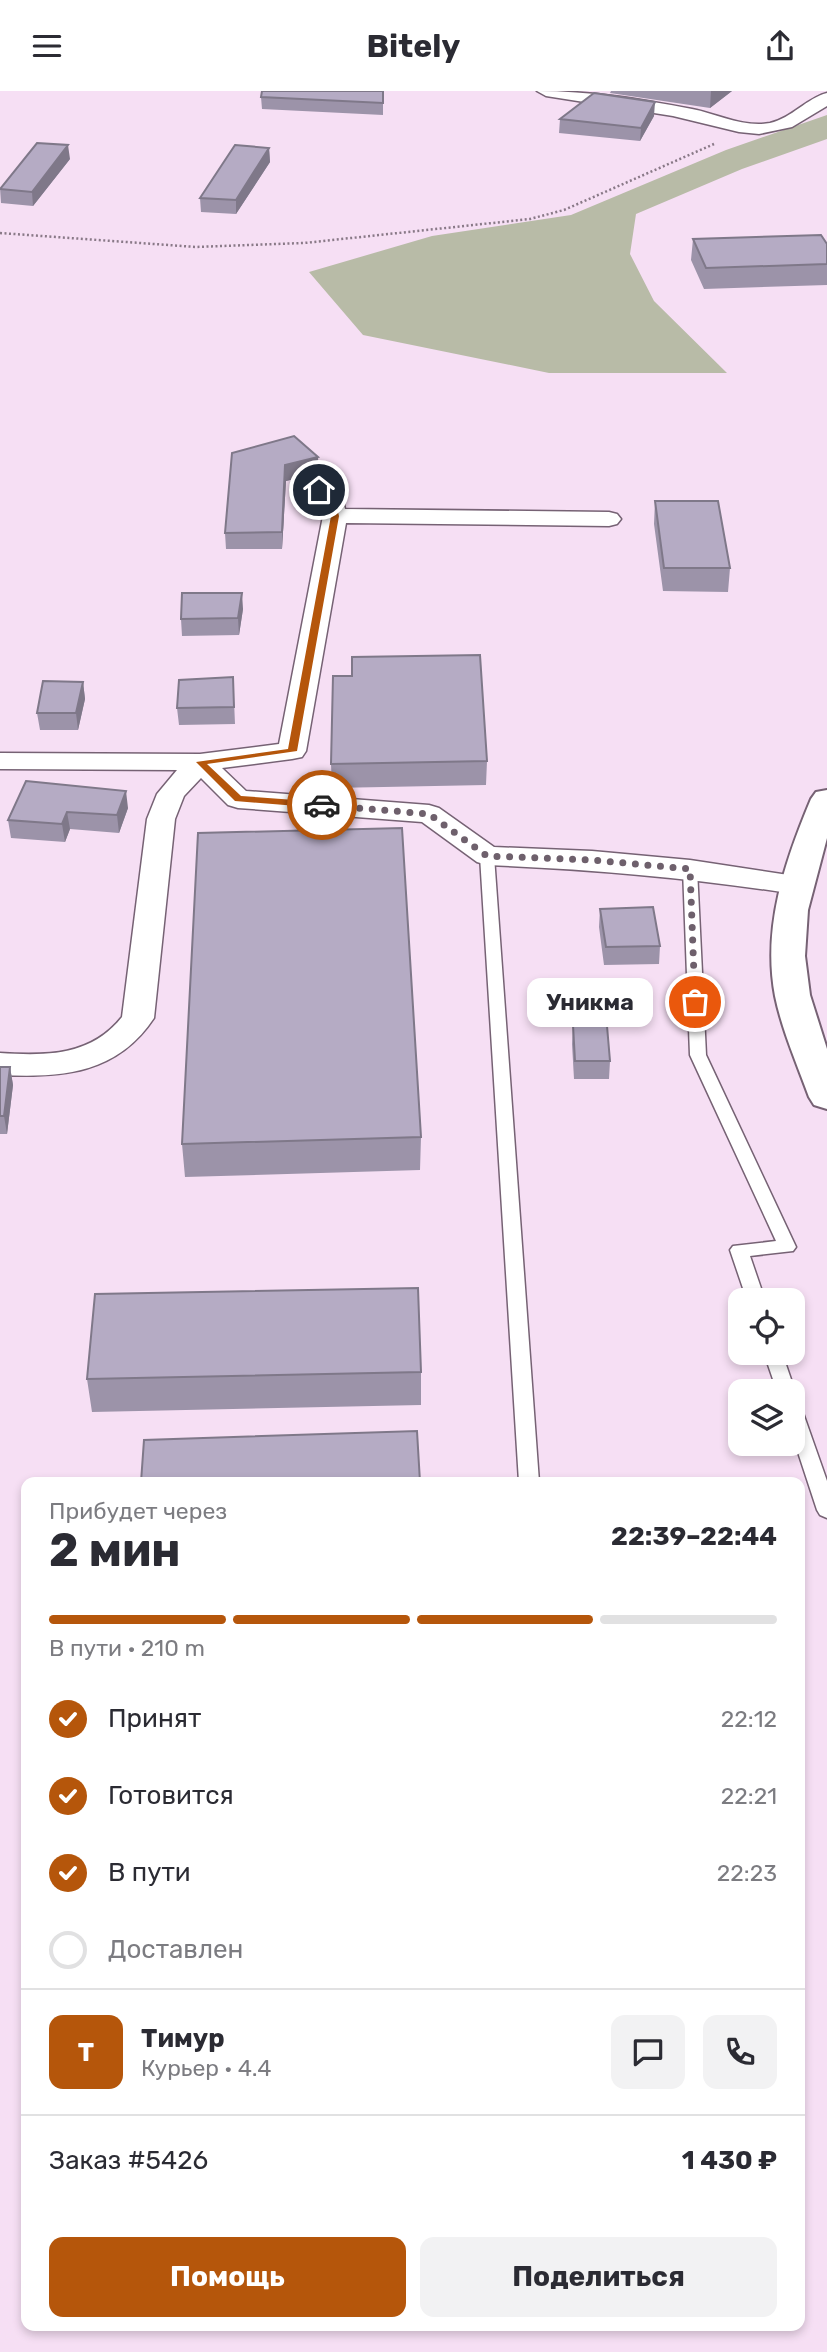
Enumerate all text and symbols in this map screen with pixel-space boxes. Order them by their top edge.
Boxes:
icon: menu [28,27,66,65]
text: Bitely [367,27,460,65]
icon: share [761,27,799,65]
pin [289,460,349,520]
icon: home [300,471,338,509]
courier [287,770,357,840]
icon: car [303,786,341,824]
pin [665,972,725,1032]
callout: Уникма [527,977,653,1027]
icon: bag [676,983,714,1021]
text: Уникма [546,988,634,1016]
map controls [728,1288,805,1456]
button: locate [728,1288,805,1365]
button: layers [728,1379,805,1456]
text: Прибудет через [49,1497,227,1525]
text: 22:39–22:44 [611,1521,777,1552]
text: 2 мин [49,1523,181,1578]
text: В пути · 210 m [49,1634,205,1662]
icon: check [49,1700,87,1738]
text: Принят [108,1703,201,1734]
text: 22:12 [721,1705,777,1733]
icon: check [49,1777,87,1815]
text: Готовится [108,1780,234,1811]
text: 22:21 [721,1782,777,1810]
icon: check [49,1854,87,1892]
text: В пути [108,1857,191,1888]
text: 22:23 [717,1859,777,1887]
text: Доставлен [108,1934,243,1965]
button: chat [611,2015,685,2089]
button: phone [703,2015,777,2089]
text: Тимур [141,2023,225,2054]
text: Т [78,2037,94,2068]
text: Курьер · 4.4 [141,2054,272,2082]
text: Заказ #5426 [49,2145,208,2176]
text: 1 430 ₽ [682,2145,777,2176]
button: Помощь [49,2237,406,2317]
button: Поделиться [420,2237,777,2317]

